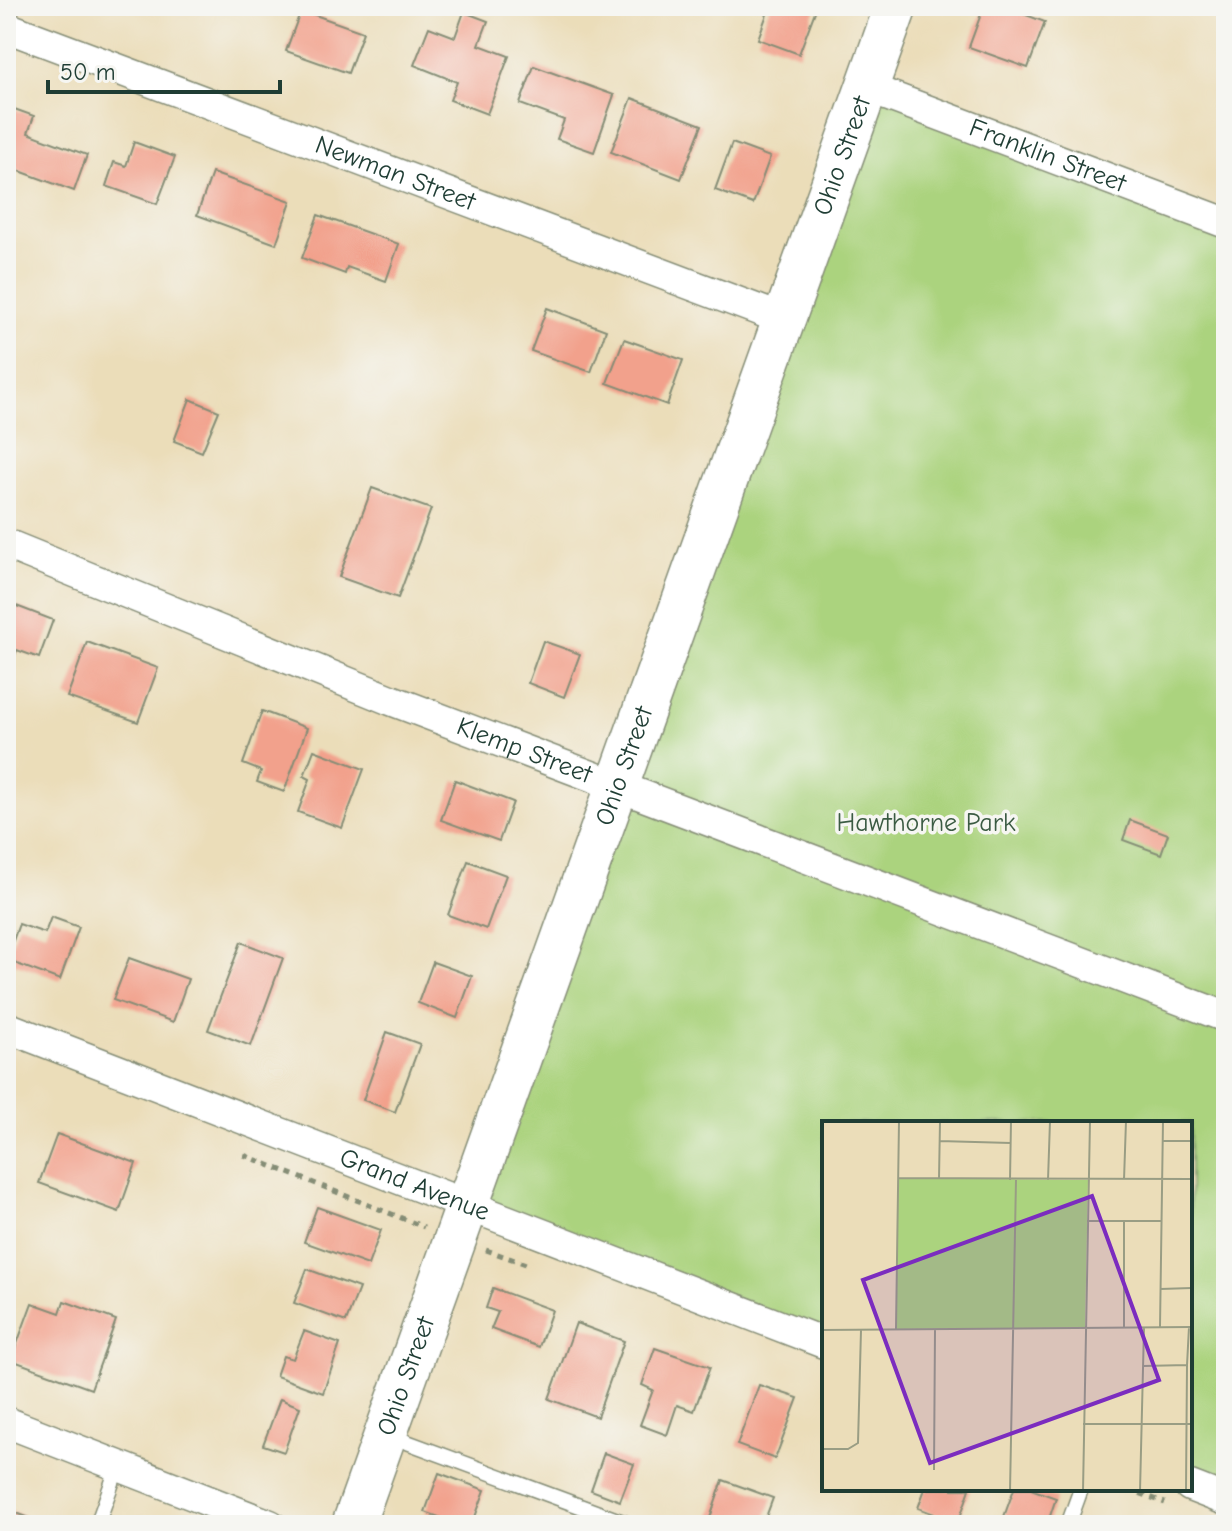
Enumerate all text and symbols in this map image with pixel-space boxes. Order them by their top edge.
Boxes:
scale bar [48,44,280,94]
text: 50 m [60,58,116,86]
street label: Ohio Street [807,91,878,219]
street label: Franklin Street [965,113,1132,199]
street label: Newman Street [311,130,481,218]
street label: Ohio Street [589,701,660,830]
street label: Klemp Street [452,711,598,790]
park label: Hawthorne Park [836,808,1016,838]
inset map [822,1121,1192,1491]
street label: Grand Avenue [335,1142,494,1227]
street label: Ohio Street [371,1311,442,1440]

